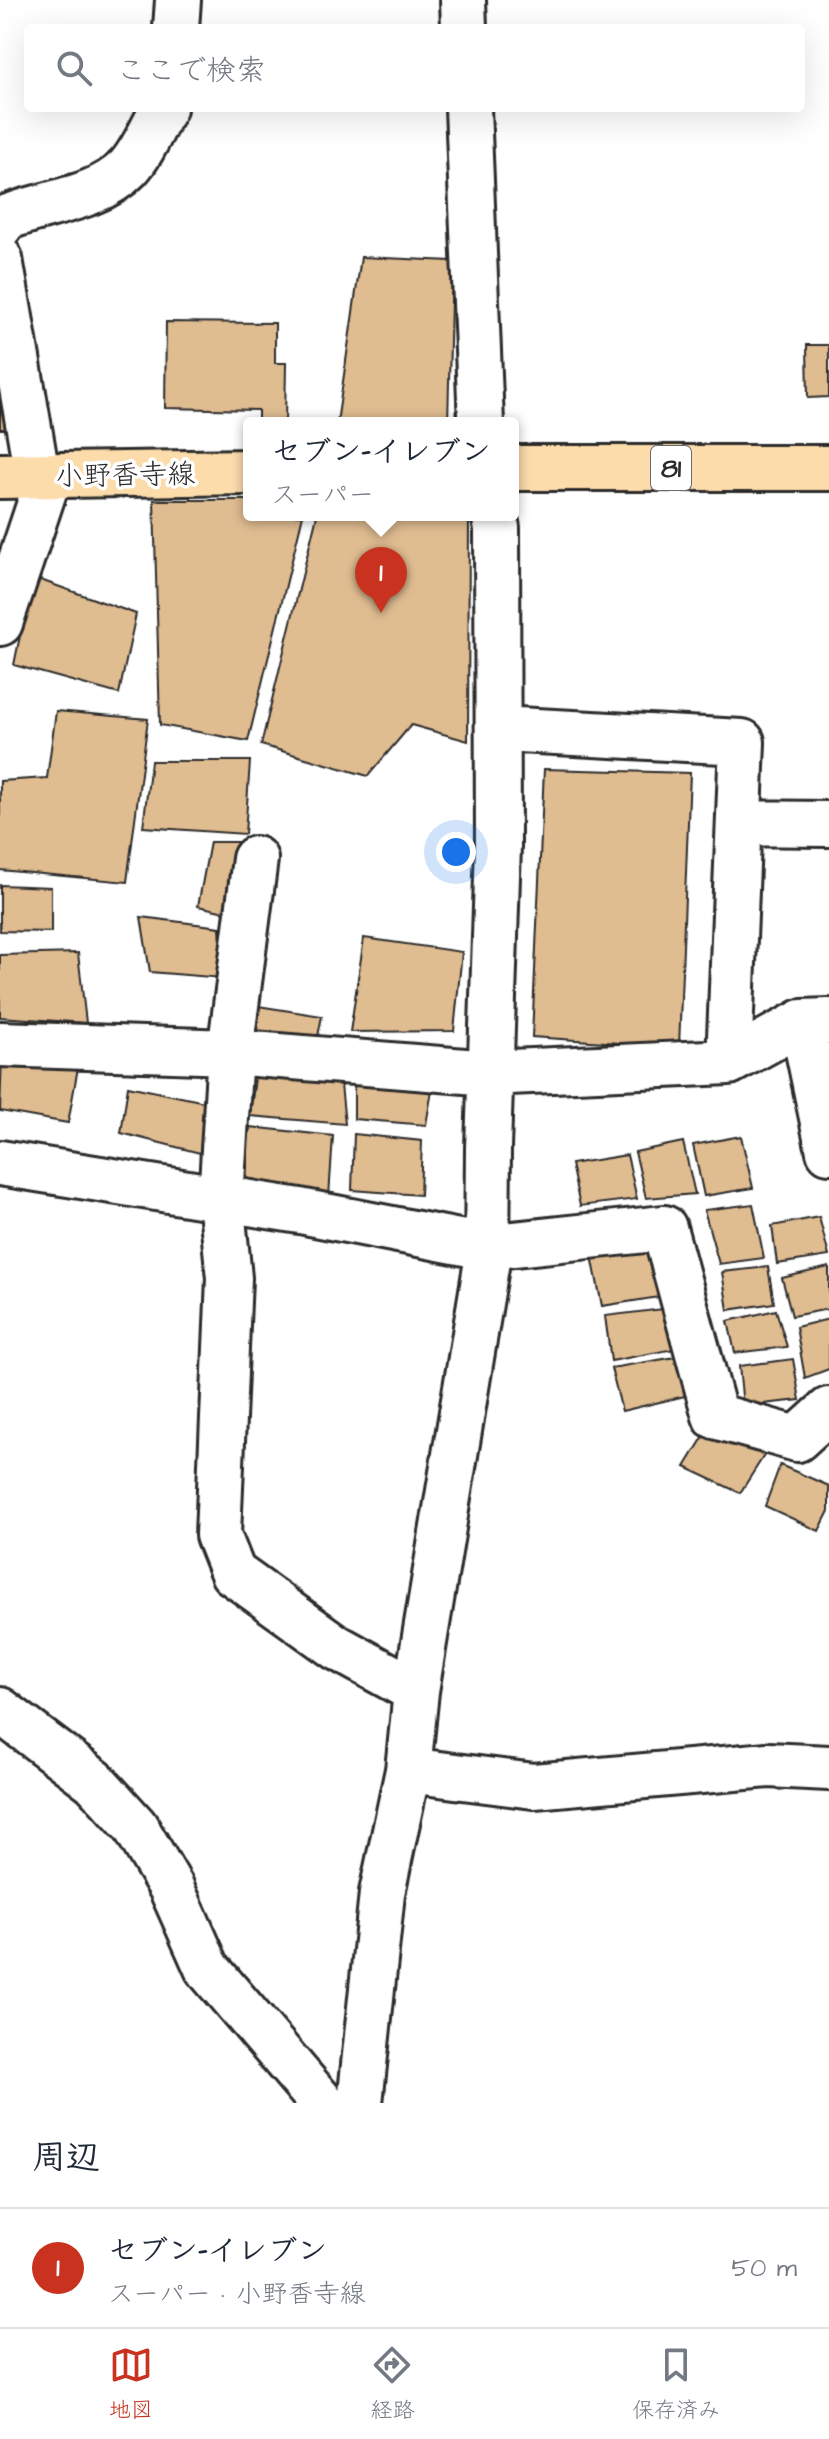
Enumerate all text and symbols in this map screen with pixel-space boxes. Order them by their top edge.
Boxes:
search box [24,24,805,112]
icon: search [52,46,96,90]
text: ここで検索 [116,50,266,92]
popup [243,417,519,521]
text: セブン-イレブン [271,431,491,473]
road number: 81 [651,446,691,490]
street label: 小野香寺線 [55,455,195,496]
text: スーパー [271,477,374,513]
pin: 1 [355,547,407,613]
your location [436,832,476,872]
text: 周辺 [32,2134,100,2182]
text: セブン-イレブン [108,2230,327,2272]
text: 1 [56,2250,60,2286]
text: 50 m [732,2250,797,2286]
text: スーパー · 小野香寺線 [108,2276,365,2312]
tab: 地図 [109,2343,153,2426]
tab: 経路 [370,2343,414,2426]
tab: 保存済み [632,2343,720,2426]

